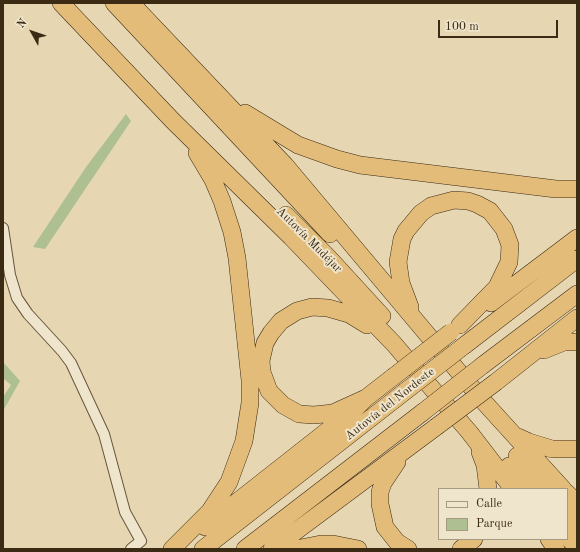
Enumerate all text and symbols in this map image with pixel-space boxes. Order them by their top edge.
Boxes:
north arrow [12,12,52,52]
scale bar [440,12,560,38]
text: N [16,17,29,31]
text: 100 m [445,21,479,33]
street label: Autovía Mudéjar [273,204,345,276]
street label: Autovía del Nordeste [342,365,438,443]
legend [438,488,568,540]
text: Calle [476,498,502,510]
text: Parque [476,518,512,530]

